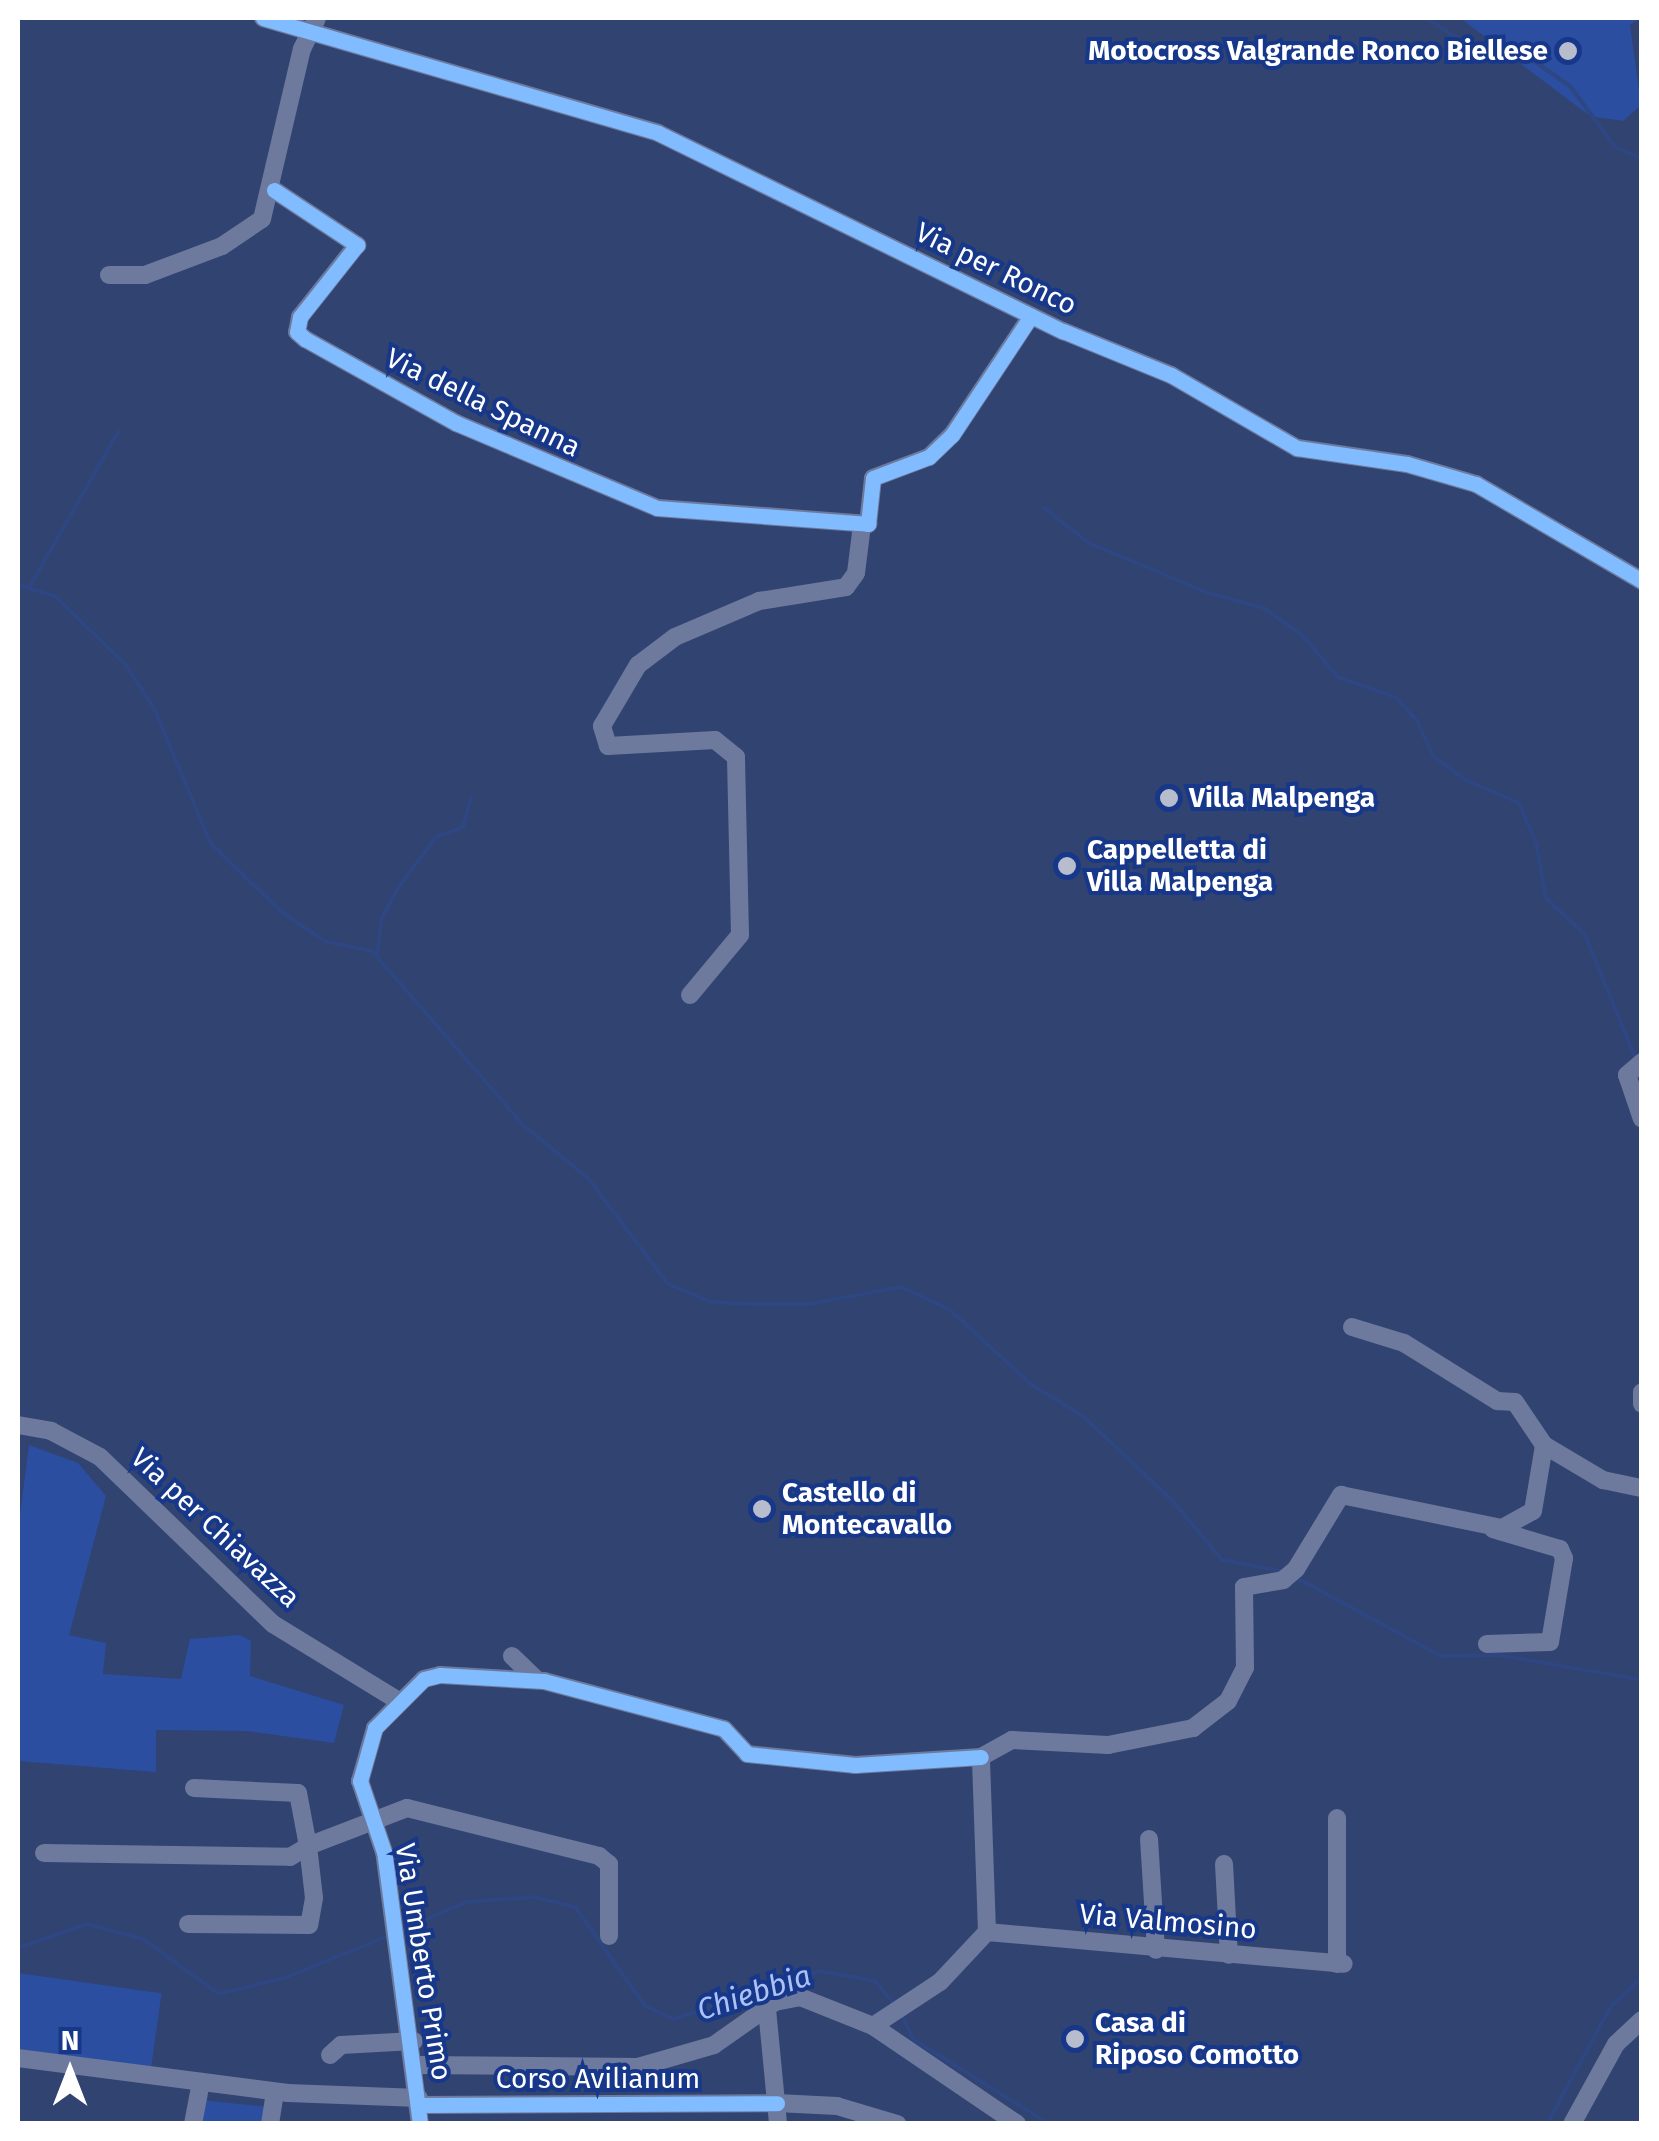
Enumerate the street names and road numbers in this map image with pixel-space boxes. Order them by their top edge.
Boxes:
street label: Via per Ronco [910,216,1082,322]
street label: Via della Spanna [380,341,586,465]
street label: Via per Chiavazza [124,1441,306,1615]
street label: Via Umberto Primo [388,1841,458,2083]
street label: Via Valmosino [1078,1898,1258,1946]
street label: Corso Avilianum [496,2062,700,2096]

